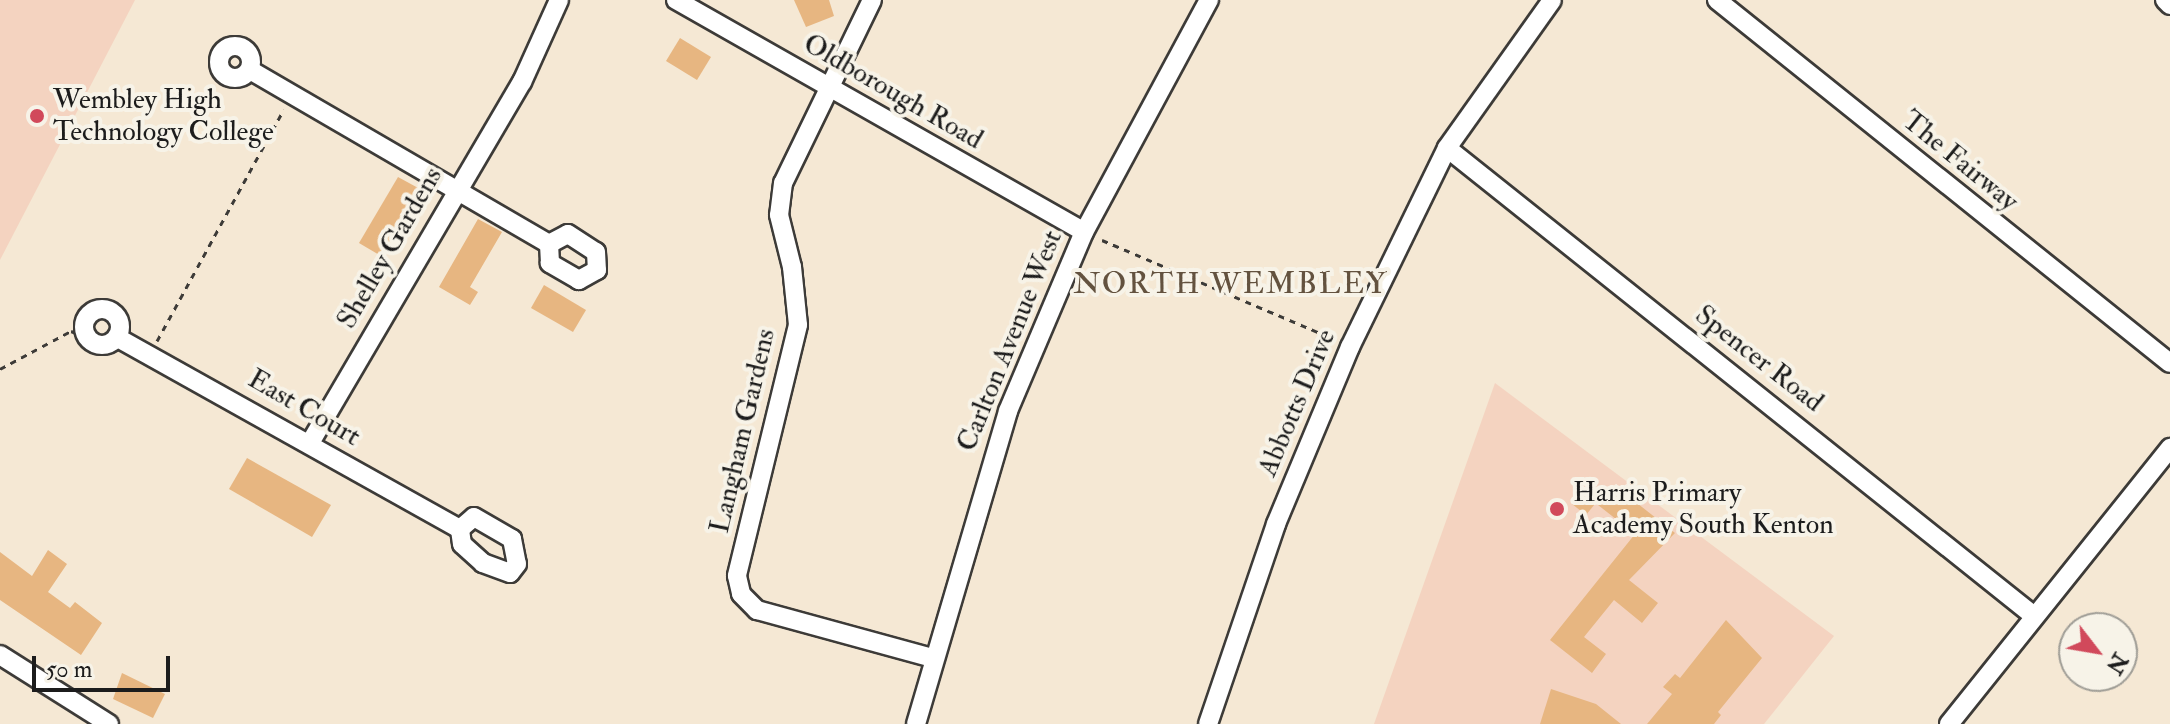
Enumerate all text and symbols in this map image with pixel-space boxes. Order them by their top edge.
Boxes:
street label: Oldborough Road [797,27,989,157]
place label: Wembley High Technology College [53,83,274,149]
street label: The Fairway [1895,104,2025,218]
marker: Wembley High Technology College [28,107,46,125]
street label: Shelley Gardens [330,161,450,335]
street label: Carlton Avenue West [950,226,1070,456]
district label: NORTH WEMBLEY [1073,266,1389,302]
street label: Spencer Road [1688,298,1830,420]
street label: Abbotts Drive [1251,324,1343,482]
street label: Langham Gardens [703,326,783,536]
street label: East Court [242,362,366,454]
place label: Harris Primary Academy South Kenton [1573,476,1834,542]
marker: Harris Primary Academy South Kenton [1548,500,1566,518]
north arrow [2058,612,2138,692]
scale bar [36,640,174,690]
text: N [2100,648,2134,679]
text: 50 m [46,654,92,685]

